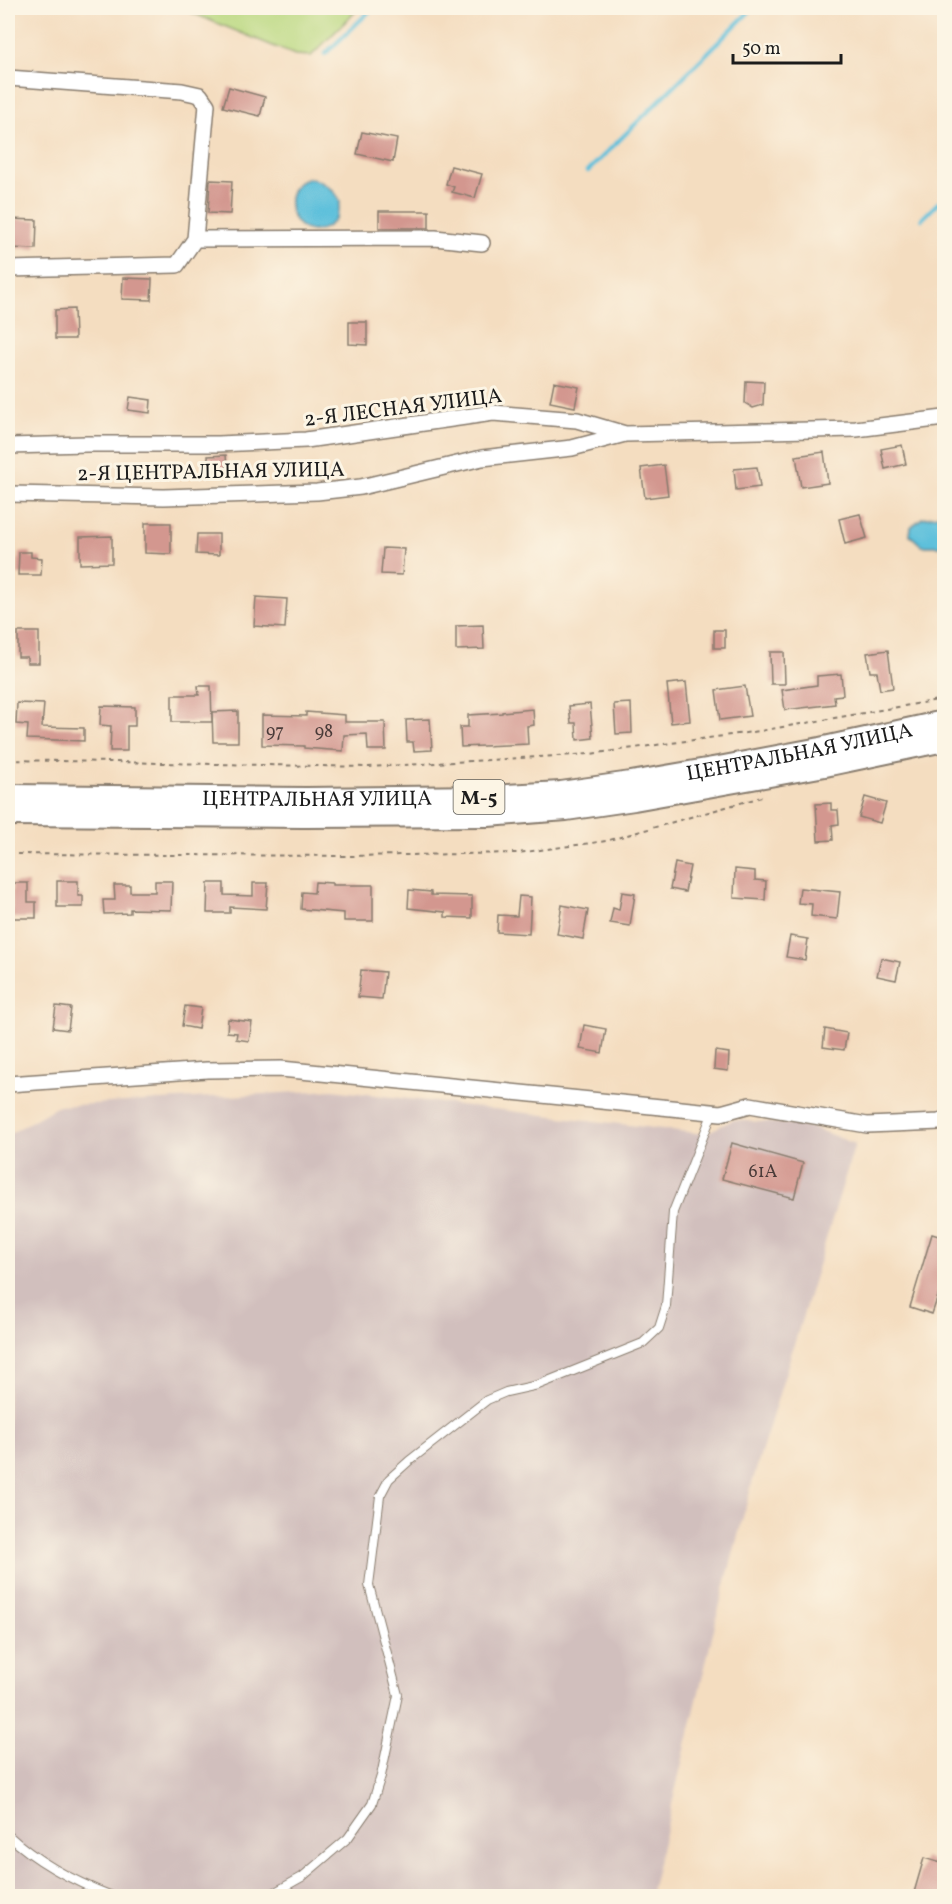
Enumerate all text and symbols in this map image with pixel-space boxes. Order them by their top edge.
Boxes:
scale bar [733,27,841,65]
text: 50 m [742,37,781,62]
street label: 2-Я ЛЕСНАЯ УЛИЦА [303,382,504,435]
street label: 2-Я ЦЕНТРАЛЬНАЯ УЛИЦА [77,456,345,489]
street label: ЦЕНТРАЛЬНАЯ УЛИЦА [684,716,916,789]
house number: 97 [266,720,284,745]
house number: 98 [315,720,333,745]
road number: М-5 [454,780,504,814]
street label: ЦЕНТРАЛЬНАЯ УЛИЦА [202,785,432,815]
house number: 61А [749,1160,778,1185]

